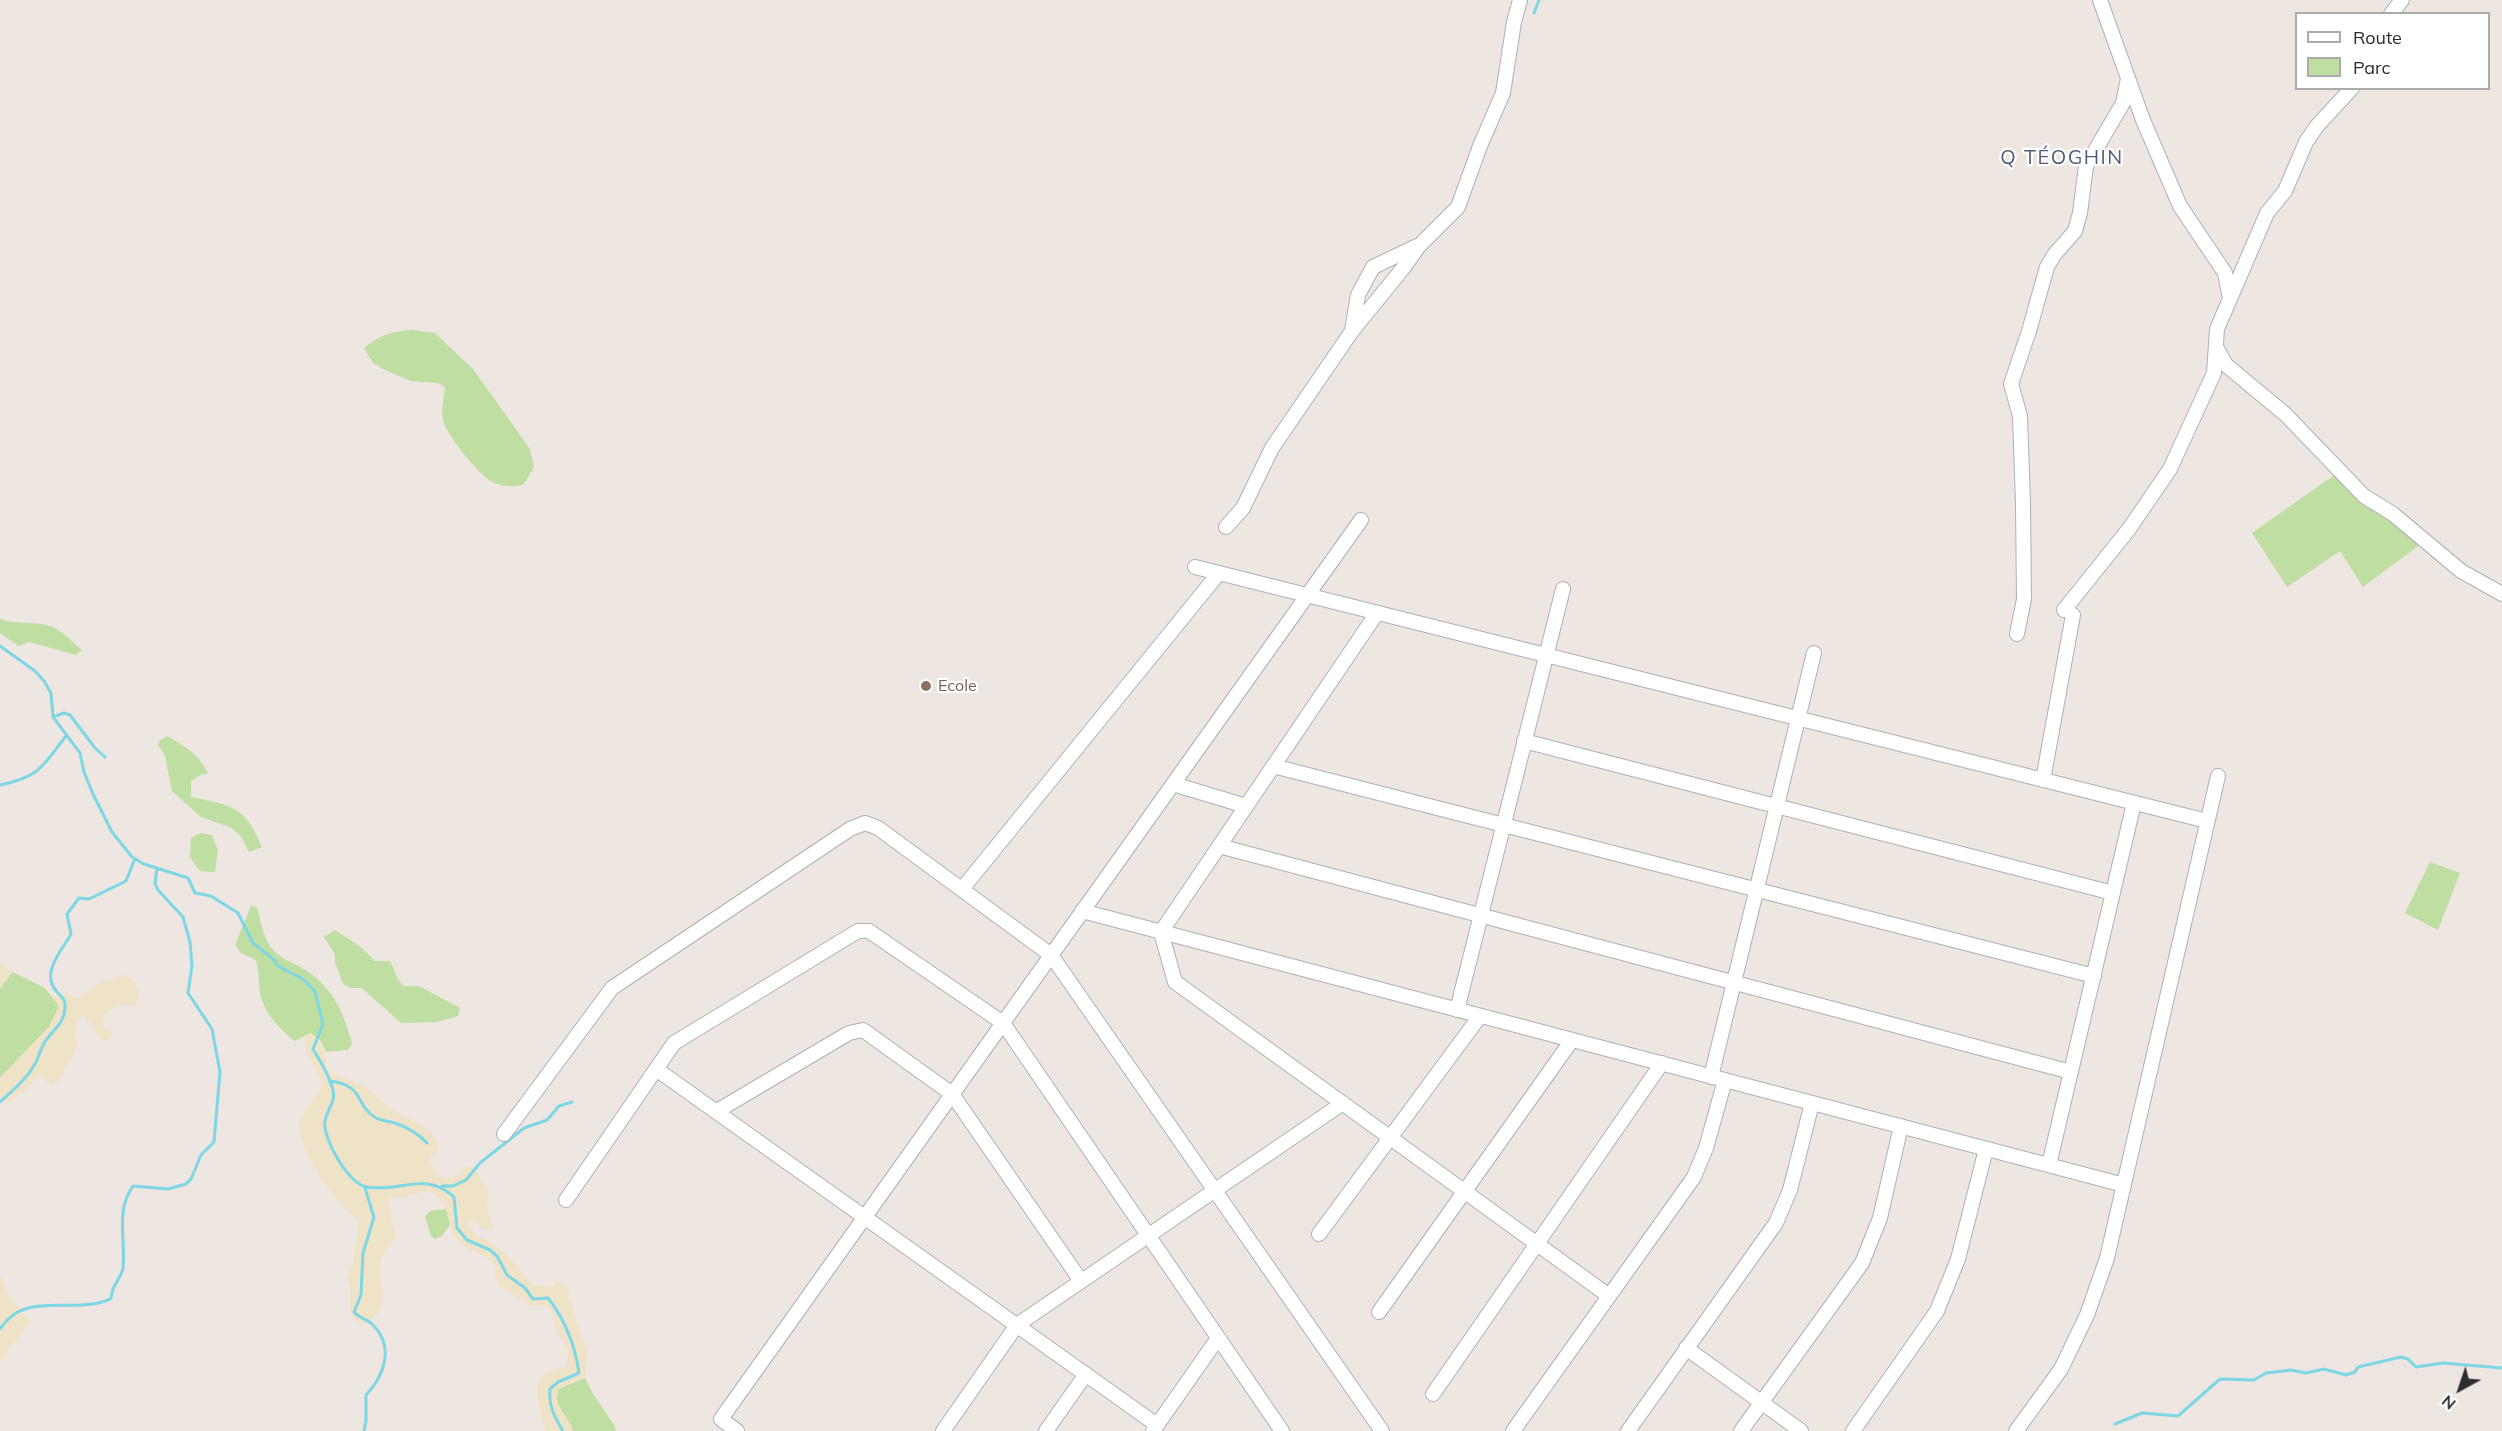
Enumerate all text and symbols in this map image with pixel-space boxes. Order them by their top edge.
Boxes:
legend [2295,12,2490,90]
text: Route [2353,26,2402,49]
text: Parc [2353,56,2390,79]
district label: Q TÉOGHIN [2000,146,2124,170]
place label: Ecole [938,676,977,696]
marker: Ecole [919,679,933,693]
north arrow [2430,1359,2490,1419]
text: N [2437,1391,2459,1414]

